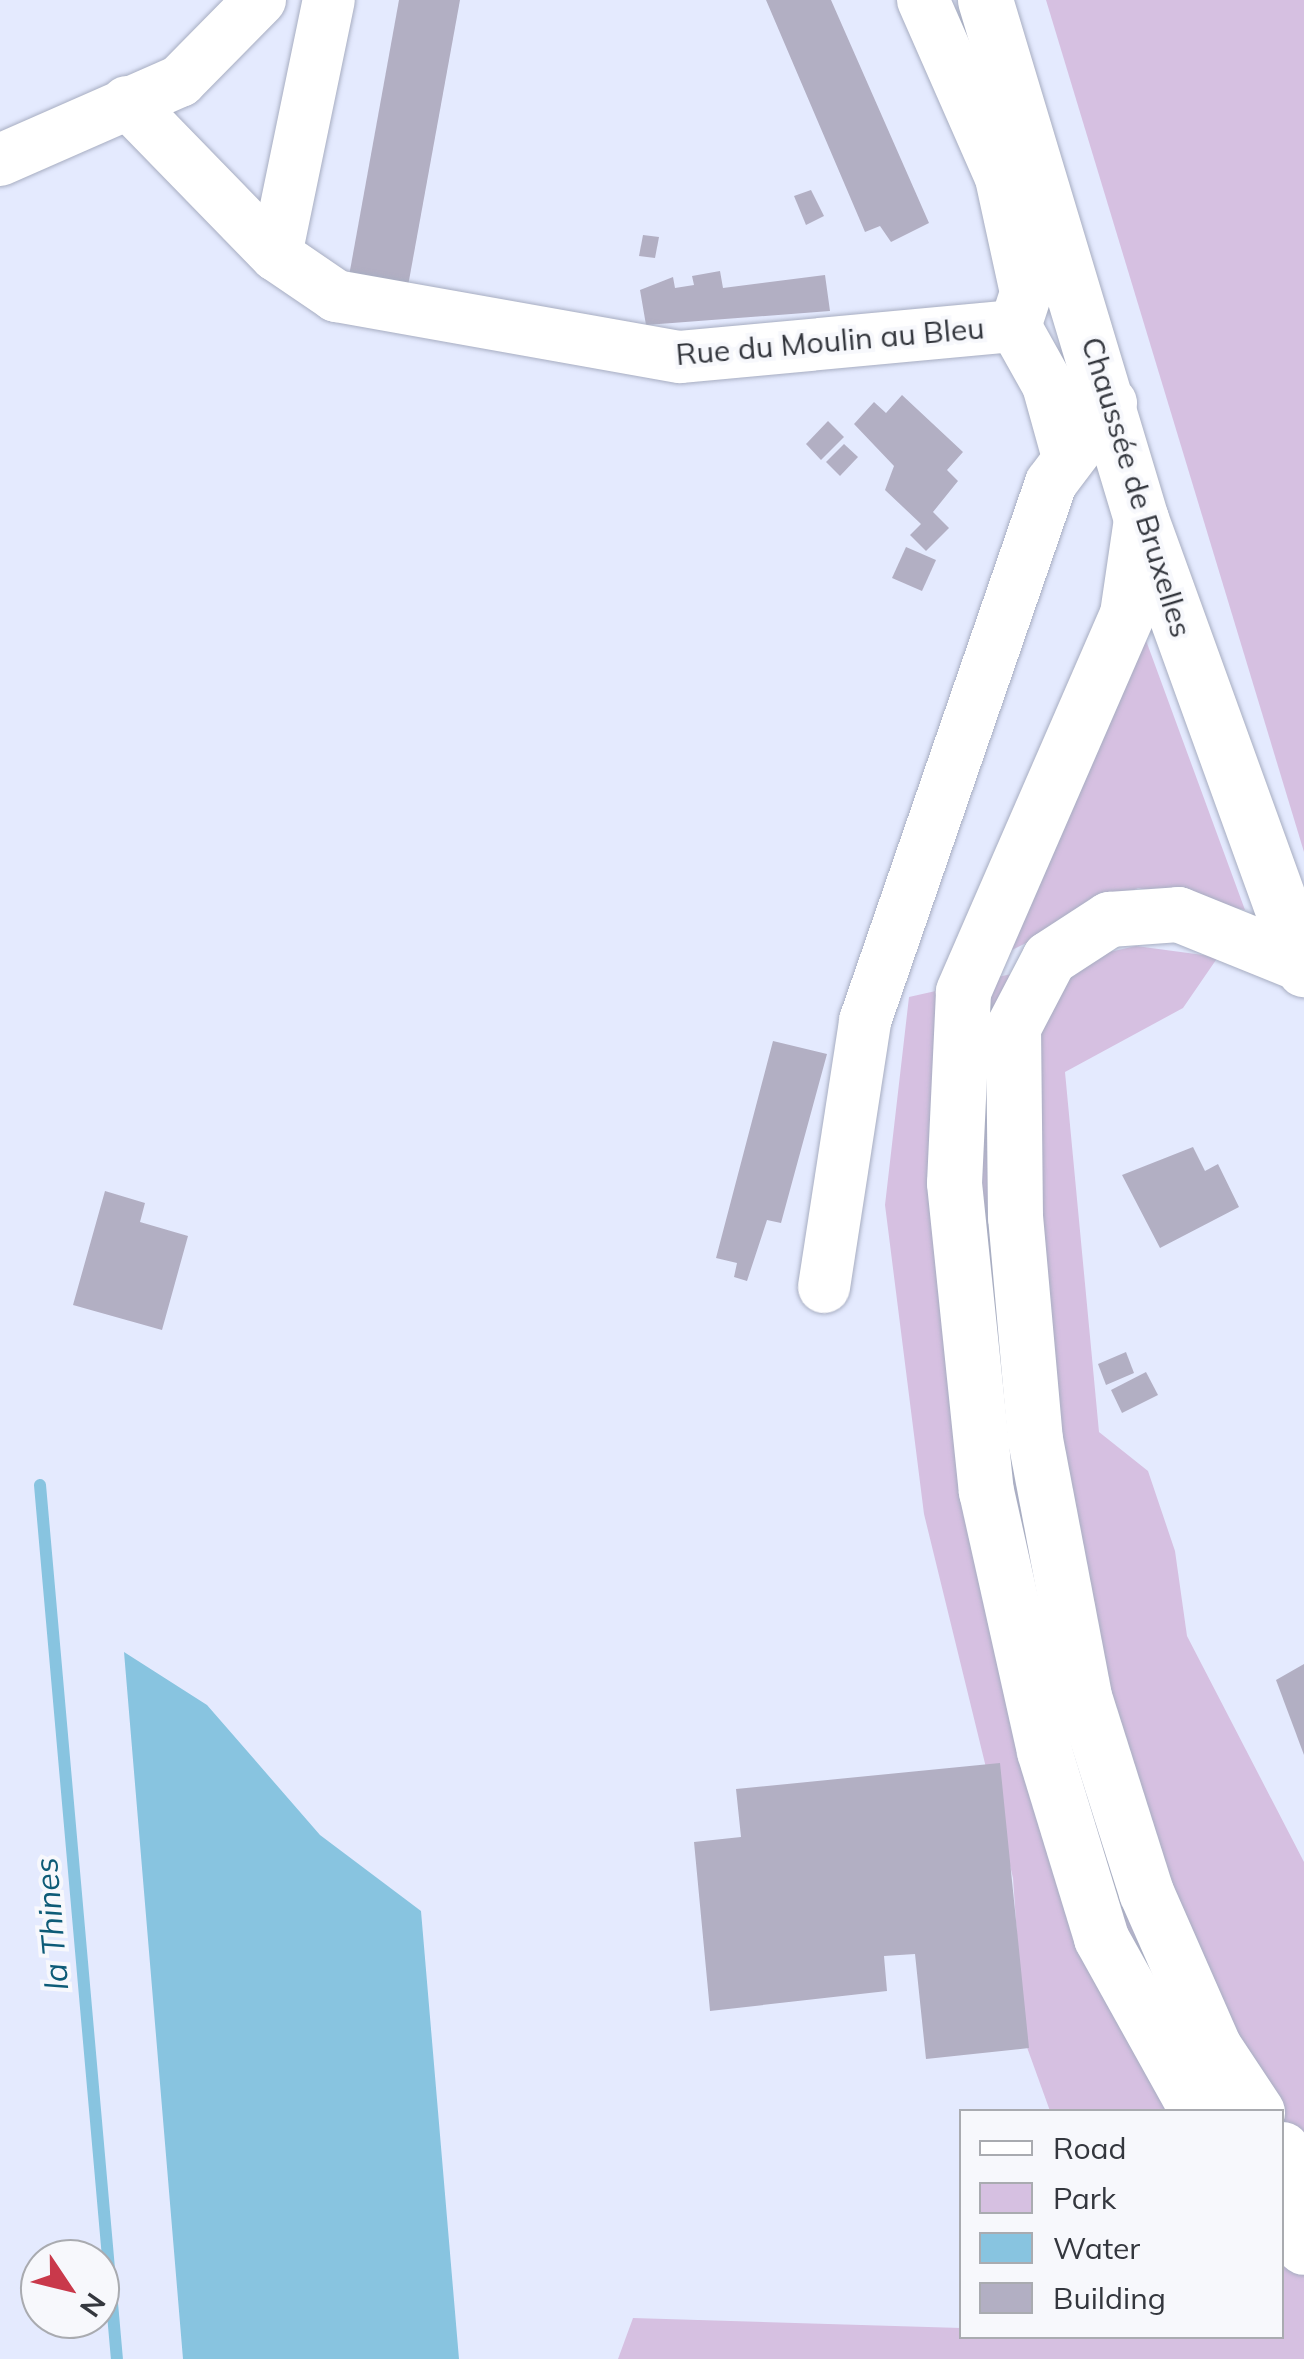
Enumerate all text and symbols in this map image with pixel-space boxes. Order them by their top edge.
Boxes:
street label: Rue du Moulin au Bleu [674,310,986,372]
street label: Chaussée de Bruxelles [1074,333,1200,641]
water label: la Thines [26,1856,76,1992]
legend [959,2109,1284,2339]
text: Road [1053,2129,1127,2167]
text: Park [1053,2179,1116,2217]
text: Water [1053,2229,1140,2267]
north arrow [20,2239,120,2339]
text: Building [1053,2279,1166,2317]
text: N [73,2287,114,2324]

